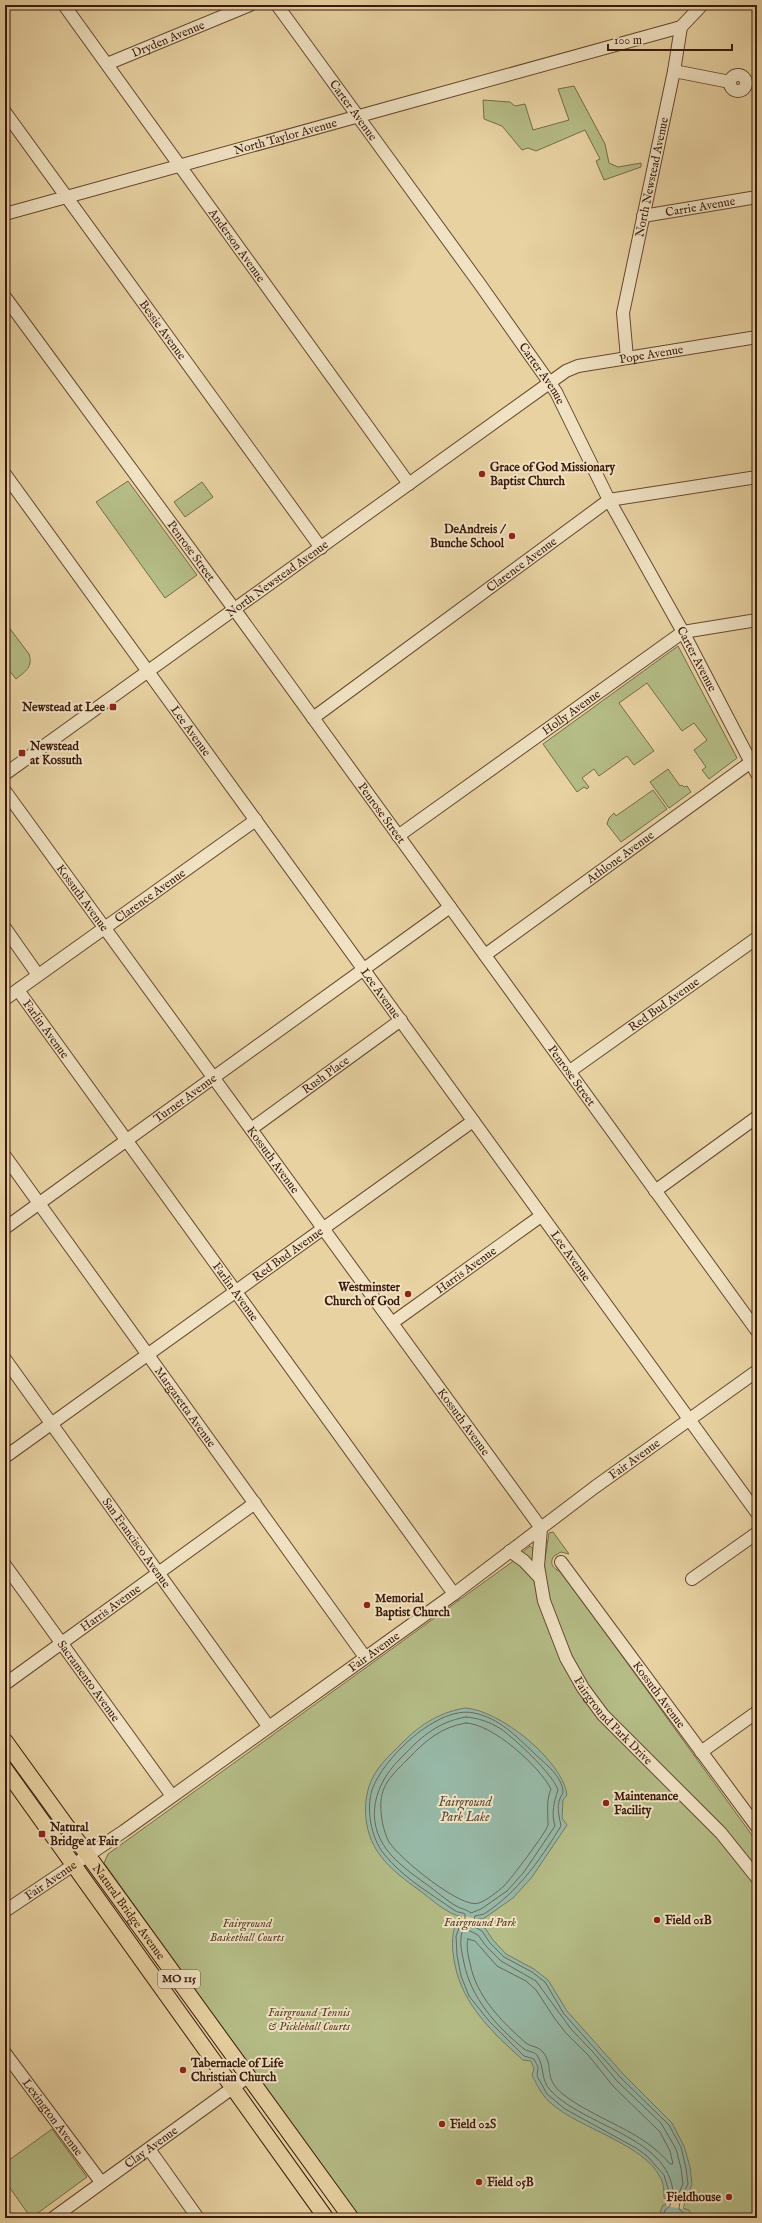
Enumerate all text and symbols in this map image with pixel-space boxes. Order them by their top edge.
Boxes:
street label: Dryden Avenue [129,17,207,61]
scale bar [608,26,732,52]
text: 100 m [614,33,642,48]
street label: Carter Avenue [326,77,381,144]
street label: North Taylor Avenue [232,115,339,158]
street label: North Newstead Avenue [632,115,672,239]
street label: Carrie Avenue [664,193,737,220]
street label: Anderson Avenue [205,205,269,285]
street label: Bessie Avenue [136,297,190,363]
street label: Carter Avenue [516,340,569,407]
street label: Pope Avenue [618,341,685,367]
place label: Grace of God Missionary Baptist Church [490,460,616,490]
marker: Grace of God Missionary Baptist Church [477,469,487,479]
street label: Penrose Street [164,518,219,584]
place label: DeAndreis / Bunche School [430,522,507,551]
marker: DeAndreis / Bunche School [507,531,517,541]
street label: Clarence Avenue [484,533,560,595]
street label: North Newstead Avenue [223,537,332,620]
street label: Carter Avenue [674,624,720,694]
street label: Holly Avenue [539,686,604,738]
place label: Newstead at Lee [21,700,105,715]
marker: Newstead at Lee [108,702,118,712]
street label: Lee Avenue [167,703,215,759]
place label: Newstead at Kossuth [29,739,83,768]
marker: Newstead at Kossuth [17,748,27,758]
street label: Penrose Street [355,780,409,846]
street label: Athlone Avenue [583,827,657,887]
street label: Kossuth Avenue [53,861,112,935]
street label: Clarence Avenue [112,865,189,926]
street label: Lee Avenue [357,965,404,1022]
street label: Red Bud Avenue [625,974,702,1035]
street label: Farlin Avenue [20,996,73,1062]
street label: Penrose Street [545,1042,599,1109]
street label: Rush Place [299,1053,352,1097]
street label: Turner Avenue [151,1070,220,1126]
street label: Kossuth Avenue [244,1123,303,1197]
street label: Red Bud Avenue [249,1223,326,1284]
street label: Lee Avenue [547,1227,594,1284]
street label: Harris Avenue [433,1243,500,1297]
street label: Farlin Avenue [209,1259,262,1325]
place label: Westminster Church of God [325,1280,401,1309]
marker: Westminster Church of God [403,1289,413,1299]
street label: Margaretta Avenue [151,1364,219,1450]
street label: Kossuth Avenue [434,1385,494,1459]
street label: Fair Avenue [606,1435,663,1482]
street label: San Francisco Avenue [99,1495,174,1591]
street label: Harris Avenue [77,1581,144,1635]
place label: Memorial Baptist Church [375,1591,451,1621]
marker: Memorial Baptist Church [362,1600,372,1610]
street label: Fair Avenue [345,1628,403,1675]
street label: Sacramento Avenue [54,1637,124,1725]
street label: Kossuth Avenue [629,1658,689,1732]
street label: Fairground Park Drive [571,1674,656,1768]
place label: Maintenance Facility [614,1789,679,1819]
water label: Fairground Park Lake [438,1794,492,1826]
marker: Maintenance Facility [601,1798,611,1808]
place label: Natural Bridge at Fair [49,1820,119,1850]
marker: Natural Bridge at Fair [37,1829,47,1839]
street label: Fair Avenue [22,1857,80,1903]
street label: Natural Bridge Avenue [89,1861,169,1963]
place label: Field 01B [665,1913,712,1928]
park label: Fairground Park [444,1915,516,1931]
marker: Field 01B [652,1915,662,1925]
park label: Fairground Basketball Courts [210,1916,285,1945]
road number: MO 115 [158,1970,200,1988]
park label: Fairground Tennis & Pickleball Courts [268,2005,351,2034]
place label: Tabernacle of Life Christian Church [190,2056,284,2085]
marker: Tabernacle of Life Christian Church [178,2065,188,2075]
street label: Lexington Avenue [19,2076,87,2159]
place label: Field 02S [450,2117,496,2132]
marker: Field 02S [437,2119,447,2129]
street label: Clay Avenue [121,2122,181,2171]
place label: Field 05B [487,2175,534,2190]
marker: Field 05B [474,2177,484,2187]
place label: Fieldhouse [666,2190,721,2205]
marker: Fieldhouse [724,2192,734,2202]

